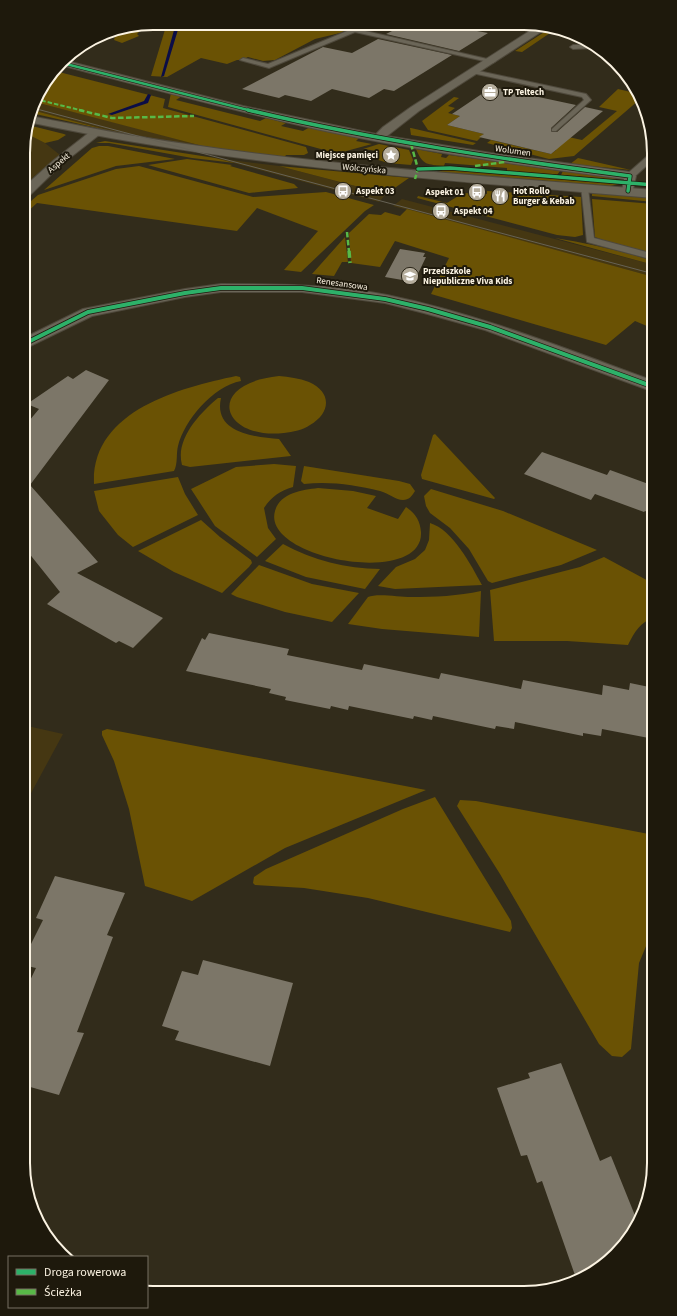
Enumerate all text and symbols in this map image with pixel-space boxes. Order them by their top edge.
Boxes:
office icon: TP Teltech [480,82,500,102]
place label: TP Teltech [503,86,544,99]
street label: Wolumen [494,142,532,160]
place icon: Miejsce pamięci [381,145,401,165]
place label: Miejsce pamięci [316,149,378,162]
street label: Aspekt [45,150,73,176]
street label: Wólczyńska [342,161,386,177]
bus stop icon: Aspekt 03 [333,181,353,201]
bus stop icon: Aspekt 01 [467,182,487,202]
place label: Aspekt 03 [355,185,395,198]
place label: Hot Rollo Burger & Kebab [513,185,575,208]
place label: Aspekt 01 [425,186,464,199]
restaurant icon: Hot Rollo Burger & Kebab [490,186,510,206]
bus stop icon: Aspekt 04 [431,201,451,221]
place label: Aspekt 04 [453,205,493,218]
place label: Przedszkole Niepubliczne Viva Kids [423,265,512,288]
school or university icon: Przedszkole Niepubliczne Viva Kids [400,266,420,286]
street label: Renesansowa [316,274,368,294]
legend [8,1256,148,1308]
text: Droga rowerowa [44,1264,126,1281]
text: Ścieżka [44,1284,82,1301]

